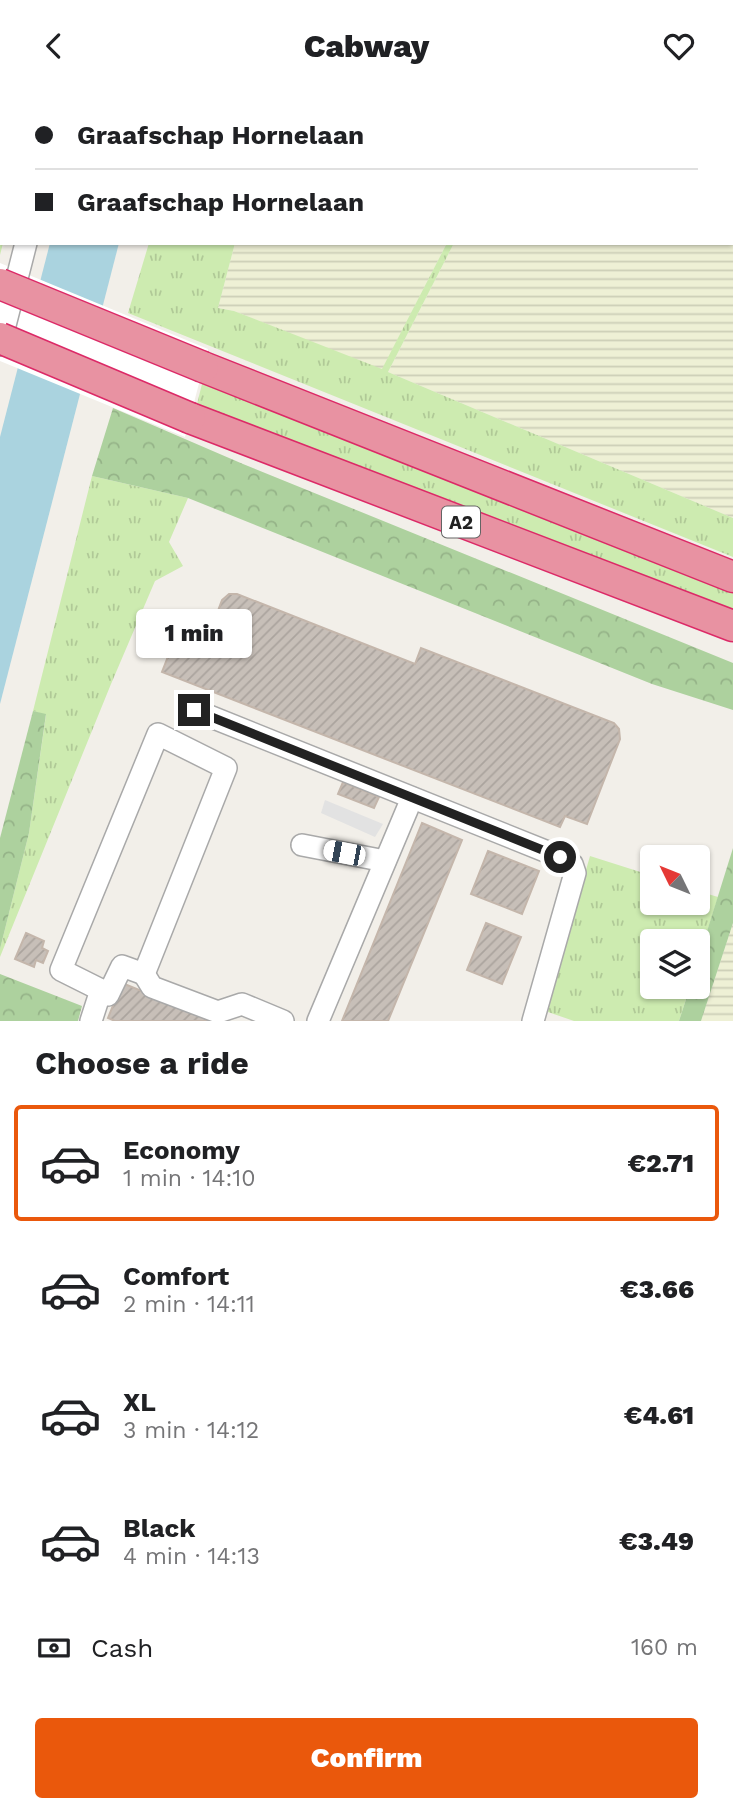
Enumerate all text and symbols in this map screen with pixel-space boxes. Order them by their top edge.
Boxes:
icon: back [35,27,73,65]
text: Cabway [304,27,429,65]
icon: heart [660,27,698,65]
text: Graafschap Hornelaan [77,120,364,150]
text: Graafschap Hornelaan [77,187,364,217]
road number: A2 [442,507,480,537]
callout: 1 min [136,609,252,657]
text: 1 min [164,620,224,647]
route end [178,694,210,726]
car [322,839,367,867]
route start [544,841,576,873]
north arrow [640,845,710,915]
map controls [640,845,710,999]
button: layers [640,929,710,999]
text: Choose a ride [35,1044,249,1082]
icon: car [39,1132,102,1195]
text: Economy [123,1135,240,1165]
text: €2.71 [628,1148,694,1178]
text: 1 min · 14:10 [123,1165,256,1192]
icon: car [39,1258,102,1321]
text: Comfort [123,1261,229,1291]
text: €3.66 [620,1274,694,1304]
text: 2 min · 14:11 [123,1291,255,1318]
icon: car [39,1384,102,1447]
text: XL [123,1387,156,1417]
text: €4.61 [624,1400,694,1430]
text: 3 min · 14:12 [123,1417,259,1444]
icon: car [39,1510,102,1573]
text: Black [123,1513,195,1543]
text: €3.49 [619,1526,694,1556]
text: 4 min · 14:13 [123,1543,260,1570]
icon: cash [35,1629,73,1667]
text: Cash [91,1633,153,1663]
text: 160 m [631,1634,698,1661]
button: Confirm [35,1718,698,1798]

